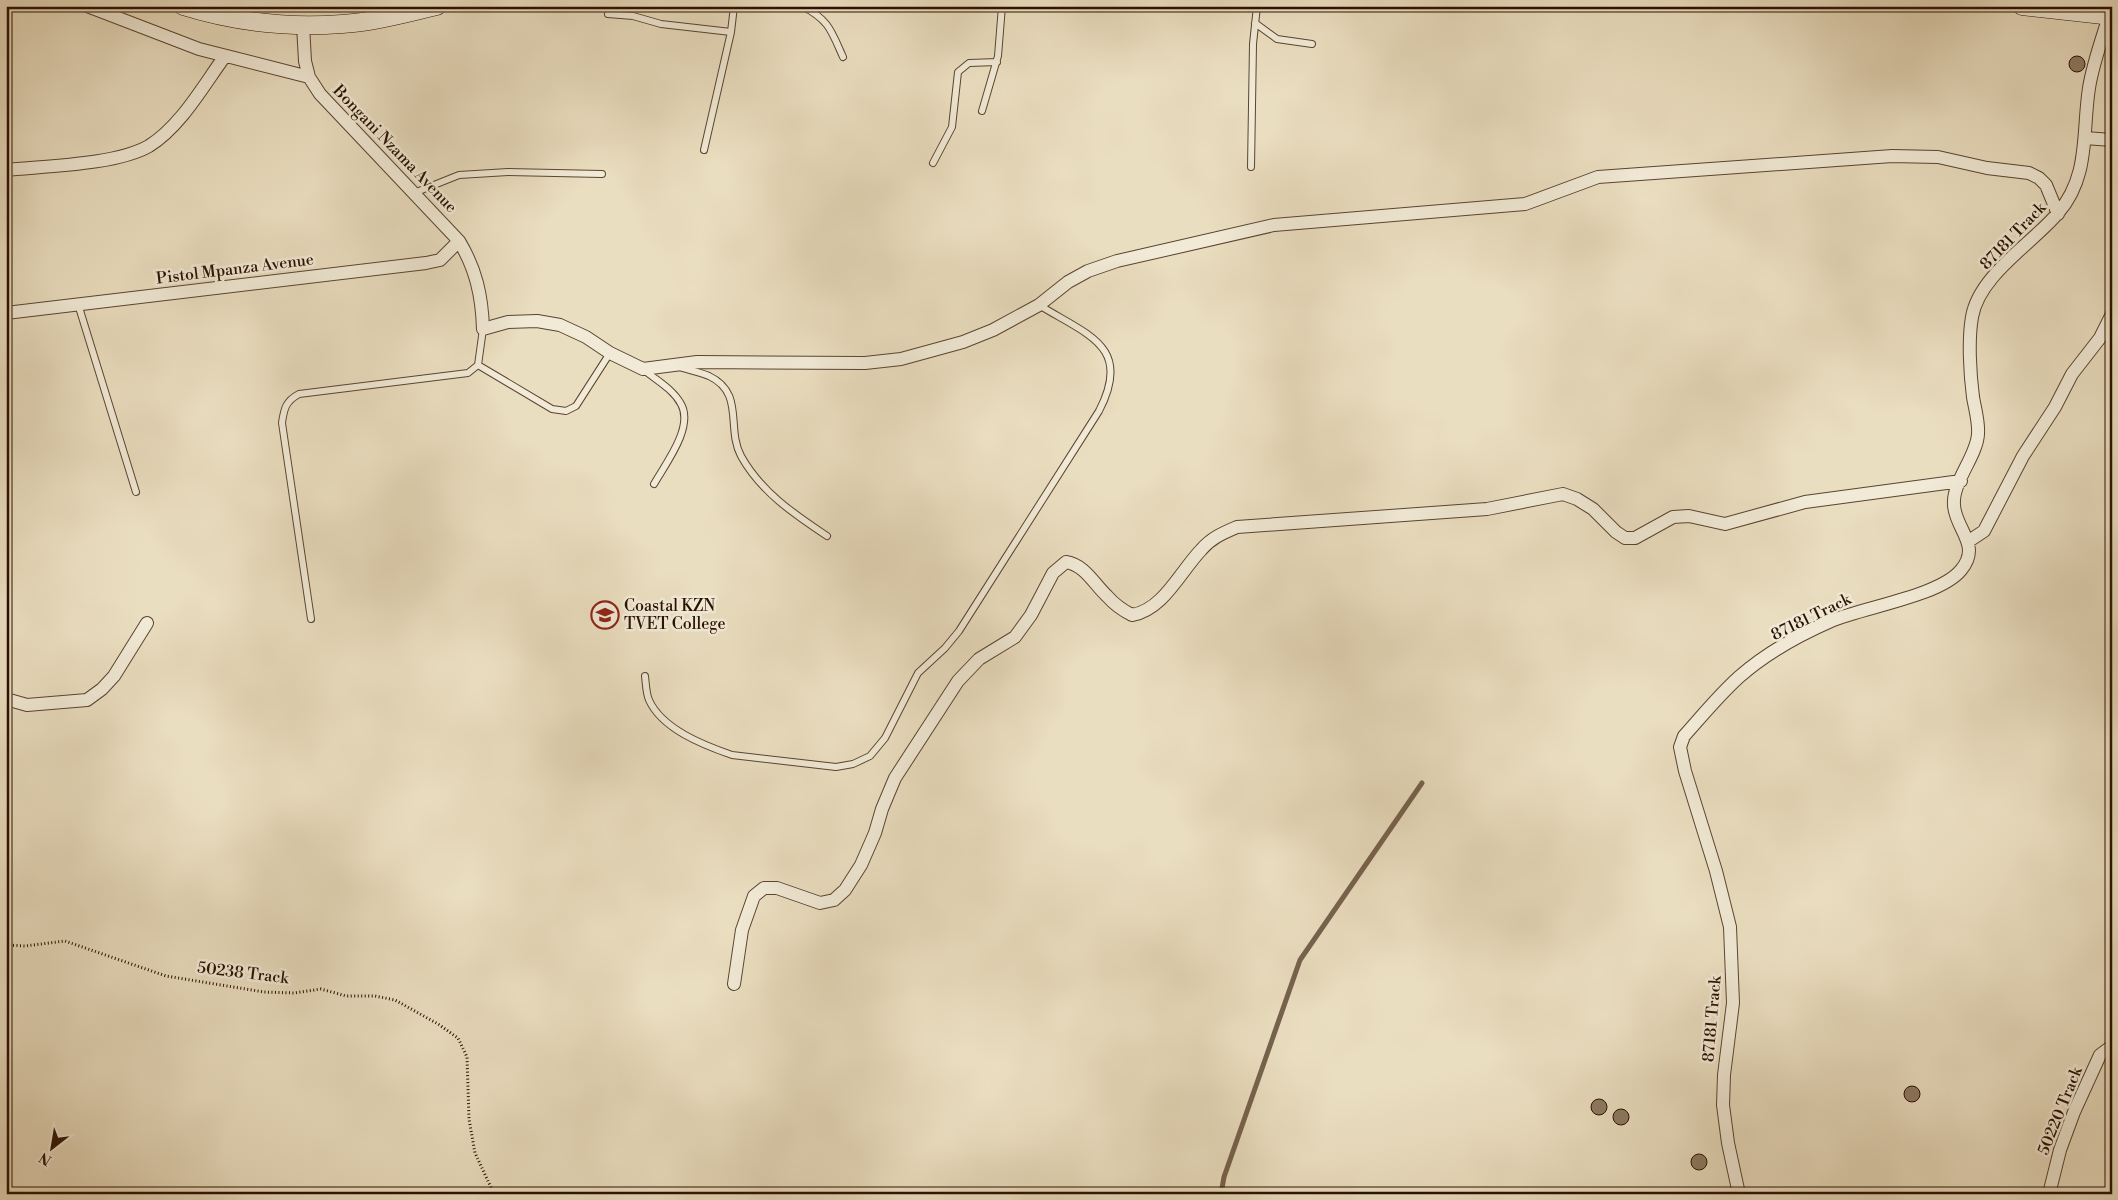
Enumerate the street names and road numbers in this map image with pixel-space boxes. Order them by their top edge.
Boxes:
street label: Bongani Nzama Avenue [328,80,461,217]
street label: 87181 Track [1976,197,2051,274]
street label: Pistol Mpanza Avenue [155,249,315,289]
street label: 87181 Track [1768,588,1856,645]
street label: 50238 Track [196,957,292,989]
street label: 87181 Track [1698,973,1726,1063]
street label: 50220 Track [2033,1062,2087,1158]

